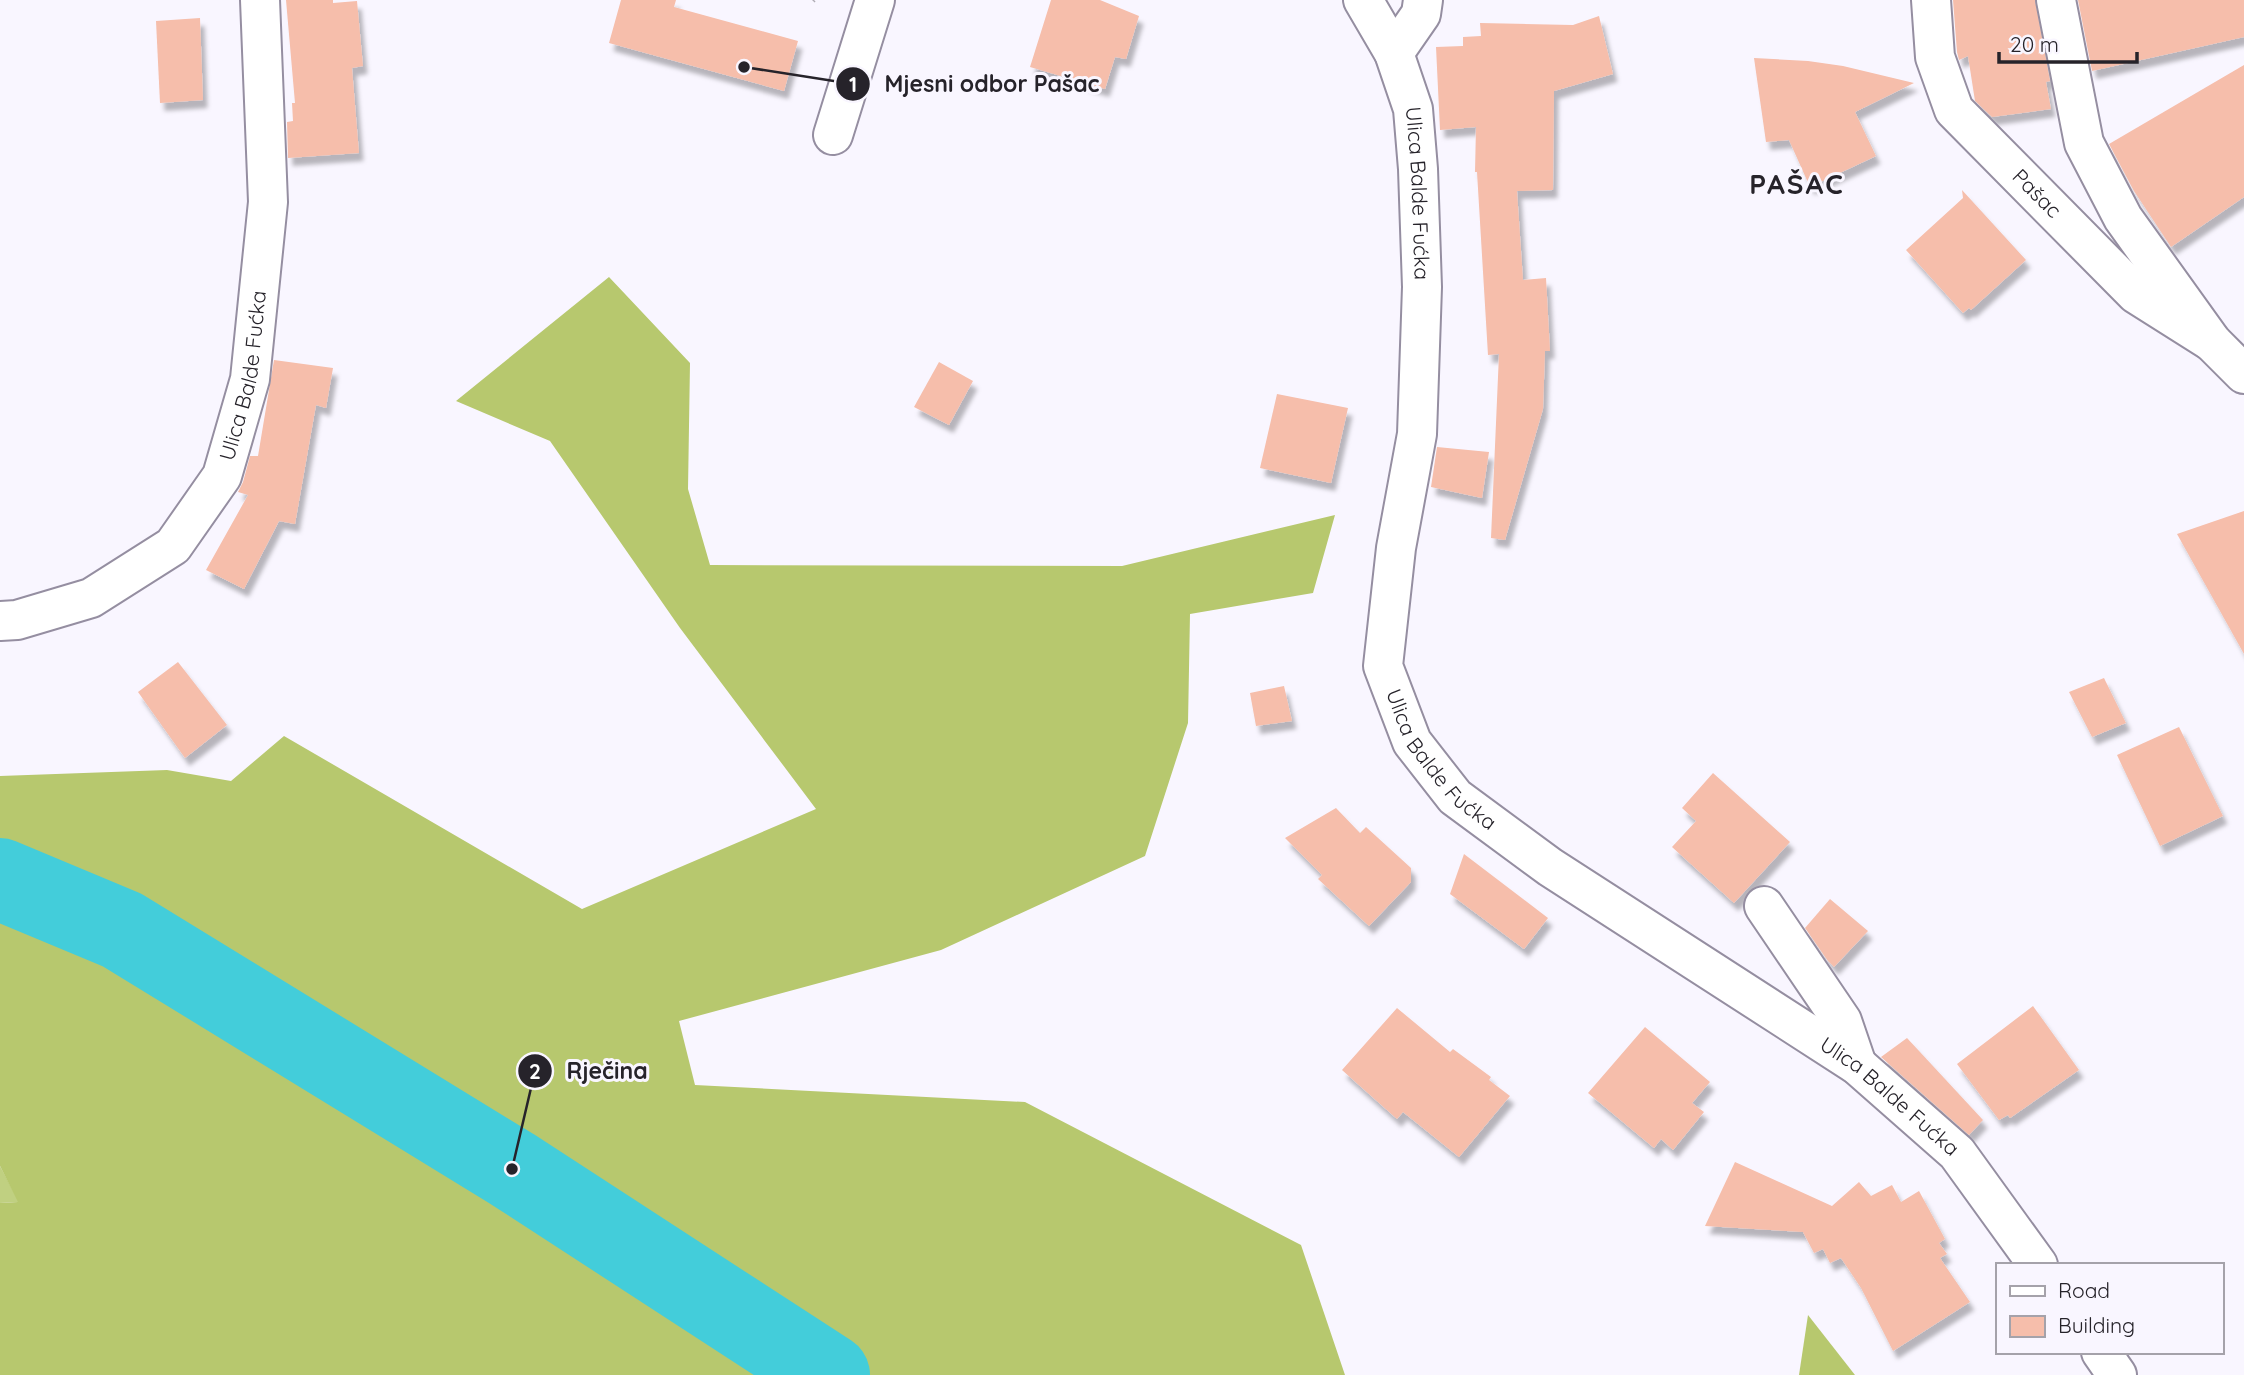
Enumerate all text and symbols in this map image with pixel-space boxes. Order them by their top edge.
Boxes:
scale bar [1999,21,2137,65]
text: 20 m [2010,31,2059,57]
callout: Mjesni odbor Pašac [835,62,1113,106]
text: Mjesni odbor Pašac [884,69,1100,98]
text: 1 [849,71,857,97]
street label: Ulica Balde Fućka [1401,106,1436,280]
street label: Pašac [2008,163,2067,223]
district label: PAŠAC [1749,166,1845,201]
street label: Ulica Balde Fućka [213,289,271,463]
street label: Ulica Balde Fućka [1381,685,1502,835]
street label: Ulica Balde Fućka [1815,1031,1965,1161]
callout: Rječina [517,1049,661,1093]
text: Rječina [566,1056,648,1085]
text: 2 [529,1058,541,1084]
legend [1996,1263,2223,1354]
text: Road [2058,1277,2110,1303]
text: Building [2058,1312,2135,1338]

